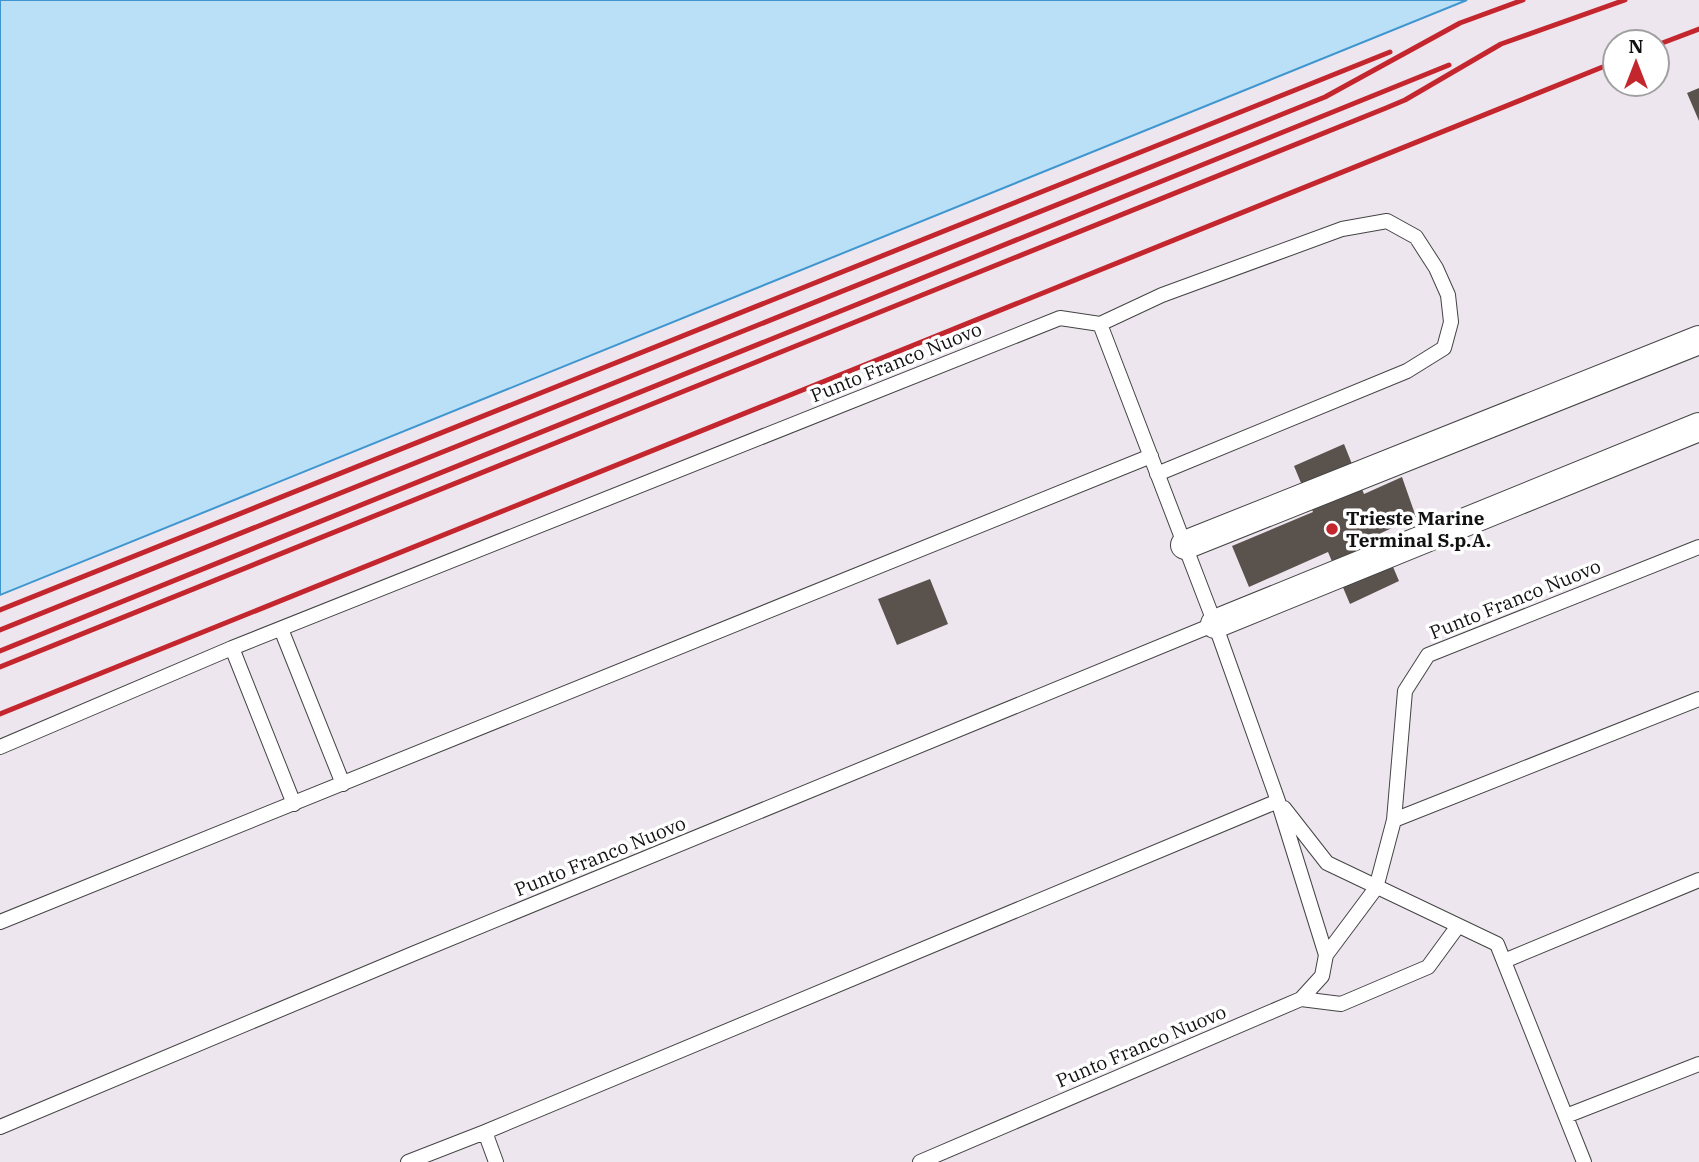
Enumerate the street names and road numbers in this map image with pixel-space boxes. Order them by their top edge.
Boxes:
street label: Punto Franco Nuovo [807,317,985,407]
street label: Punto Franco Nuovo [1426,554,1604,644]
street label: Punto Franco Nuovo [511,811,689,901]
street label: Punto Franco Nuovo [1052,999,1230,1093]

